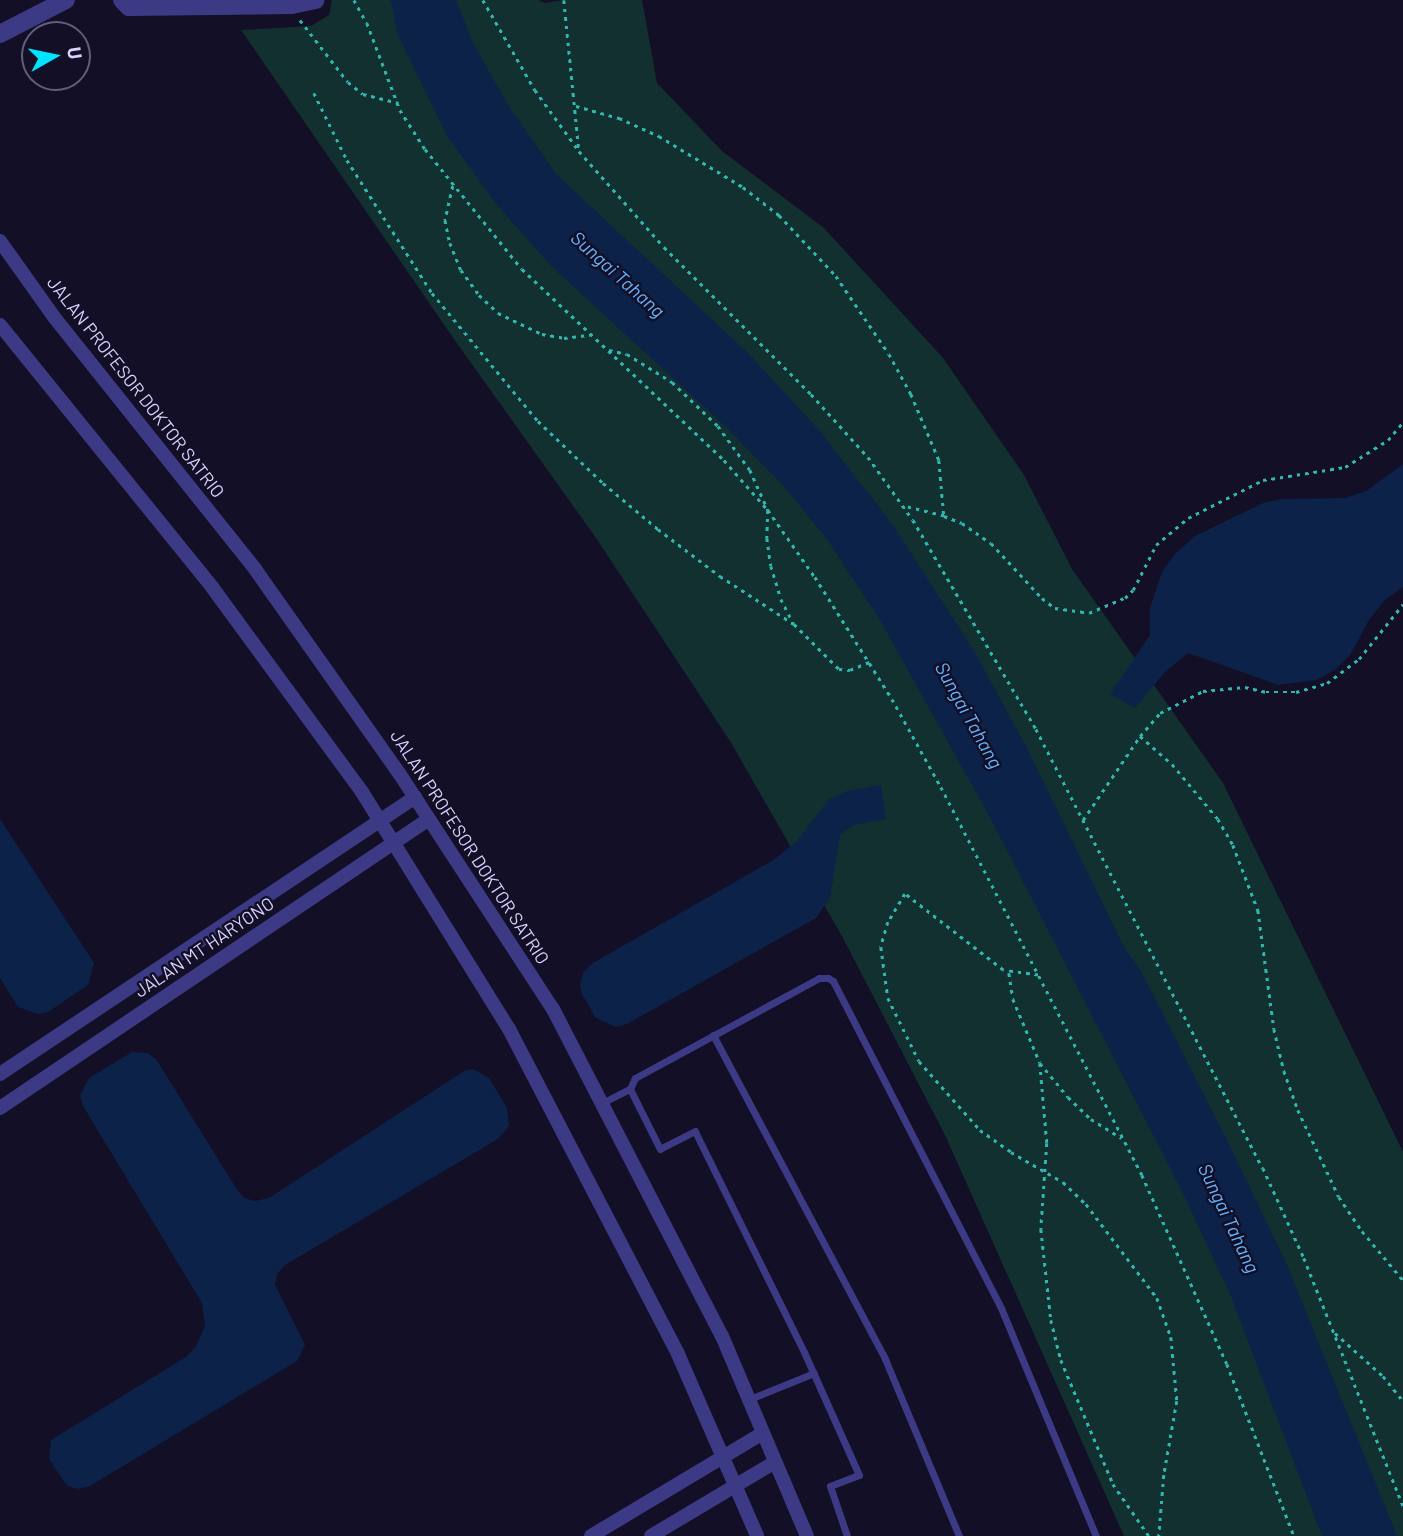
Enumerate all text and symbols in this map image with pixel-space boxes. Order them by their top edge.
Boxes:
north arrow [21,21,91,91]
text: U [63,45,88,61]
water label: Sungai Tahang [566,226,670,322]
street label: JALAN PROFESOR DOKTOR SATRIO [43,272,229,502]
water label: Sungai Tahang [930,658,1008,772]
street label: JALAN PROFESOR DOKTOR SATRIO [386,726,554,968]
street label: JALAN MT HARYONO [130,892,278,1002]
water label: Sungai Tahang [1194,1160,1264,1276]

